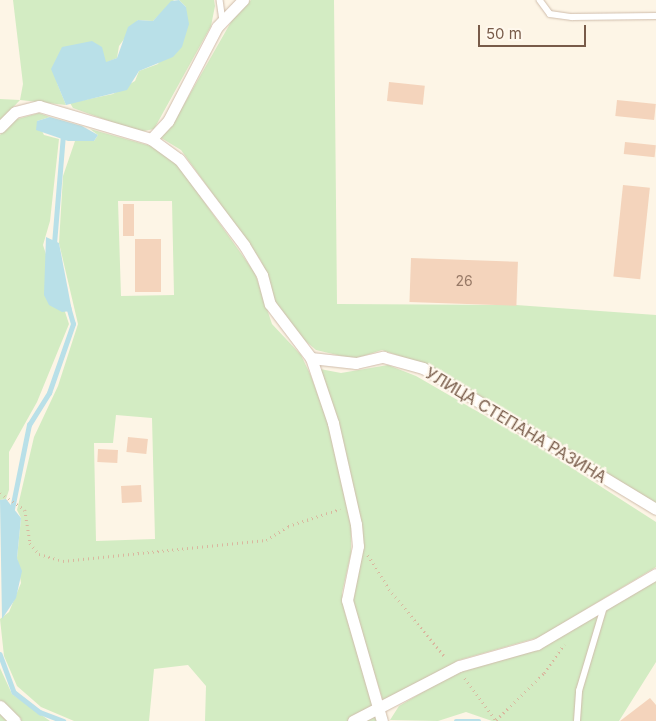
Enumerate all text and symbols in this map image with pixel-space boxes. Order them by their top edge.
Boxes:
scale bar [481,15,588,47]
text: 50 m [486,24,522,43]
house number: 26 [455,273,473,289]
street label: УЛИЦА СТЕПАНА РАЗИНА [422,363,610,487]

